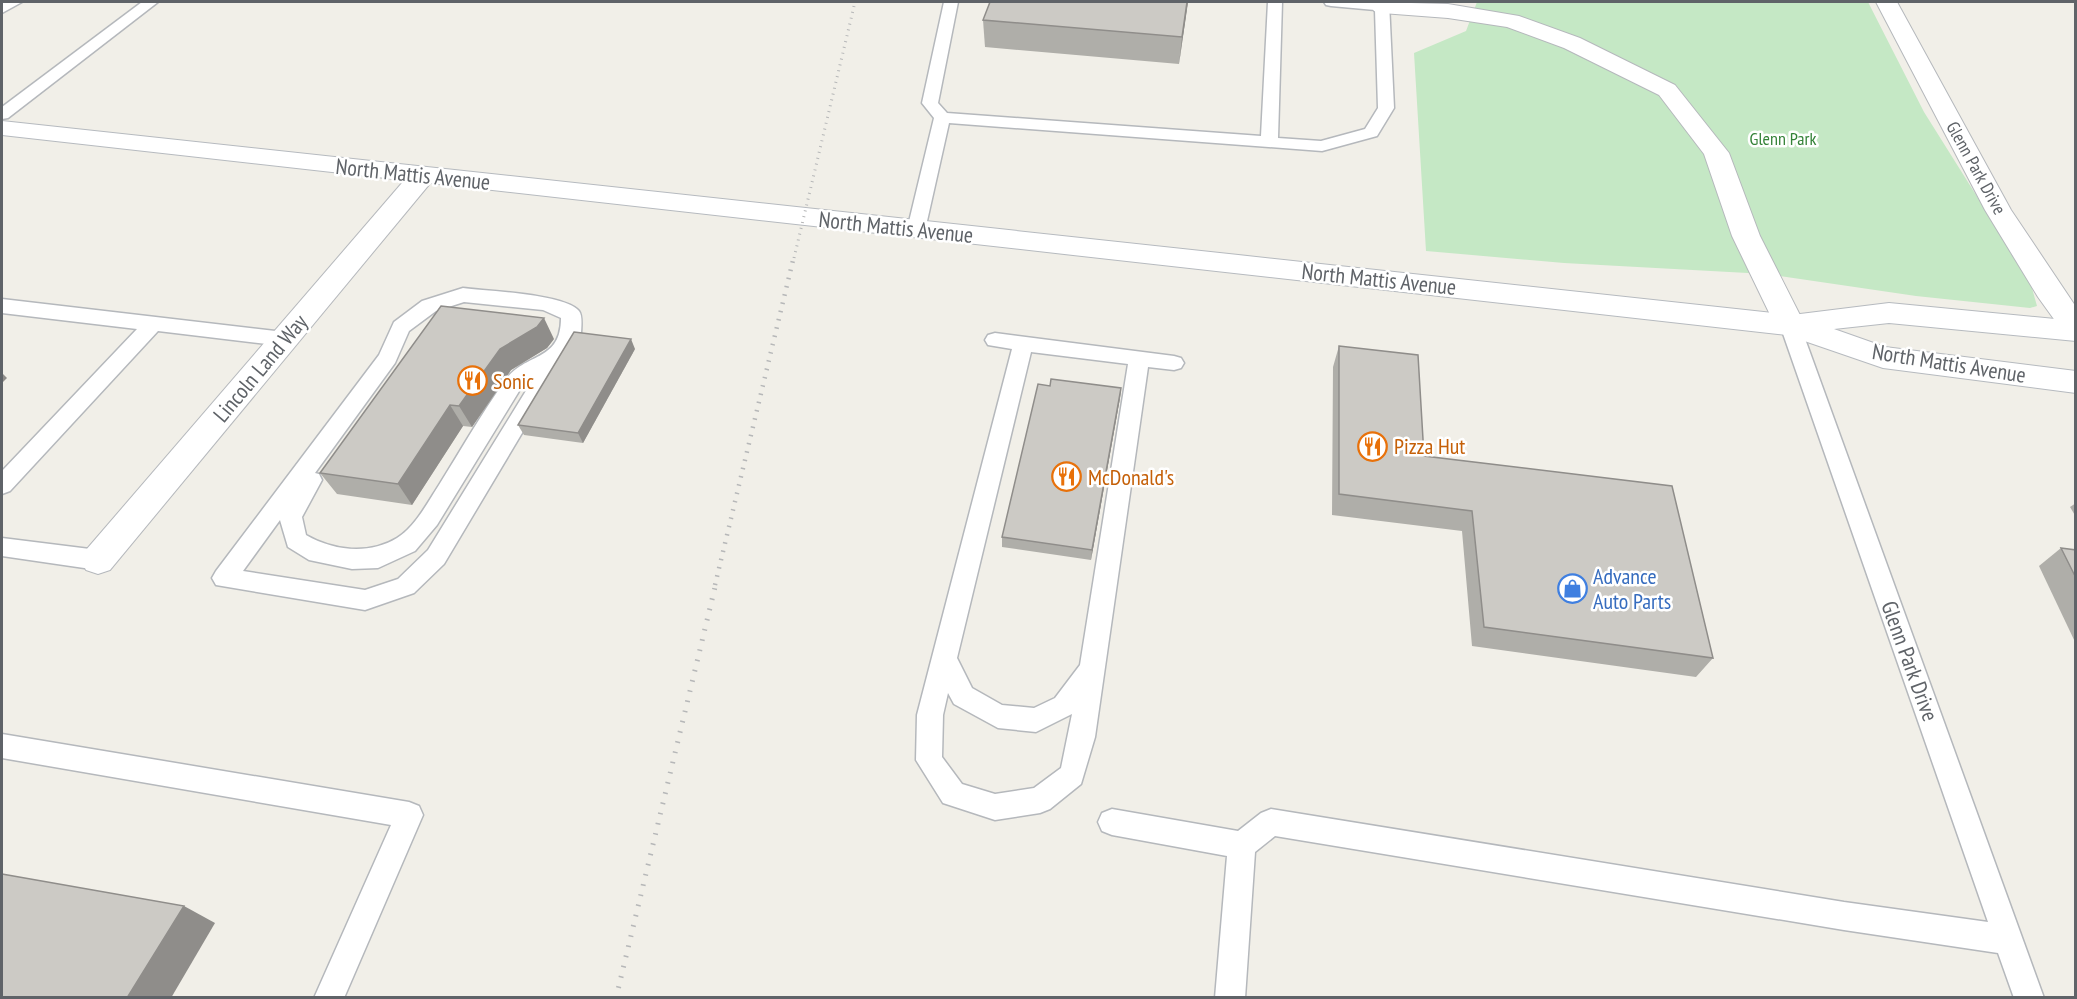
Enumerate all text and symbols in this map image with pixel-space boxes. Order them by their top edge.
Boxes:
street label: Glenn Park Drive [1941,117,2011,218]
park label: Glenn Park [1750,127,1816,150]
street label: North Mattis Avenue [334,152,492,196]
street label: North Mattis Avenue [817,205,975,249]
street label: North Mattis Avenue [1300,257,1458,301]
street label: Lincoln Land Way [207,308,314,428]
street label: North Mattis Avenue [1870,337,2028,389]
restaurant icon: Sonic [456,365,488,397]
place label: Sonic [493,367,534,395]
restaurant icon: Pizza Hut [1357,430,1389,462]
place label: Pizza Hut [1394,432,1465,460]
restaurant icon: McDonald's [1051,461,1083,493]
place label: McDonald's [1088,463,1174,491]
place label: Advance Auto Parts [1593,562,1671,615]
shop icon: Advance Auto Parts [1556,573,1588,605]
street label: Glenn Park Drive [1875,597,1945,725]

